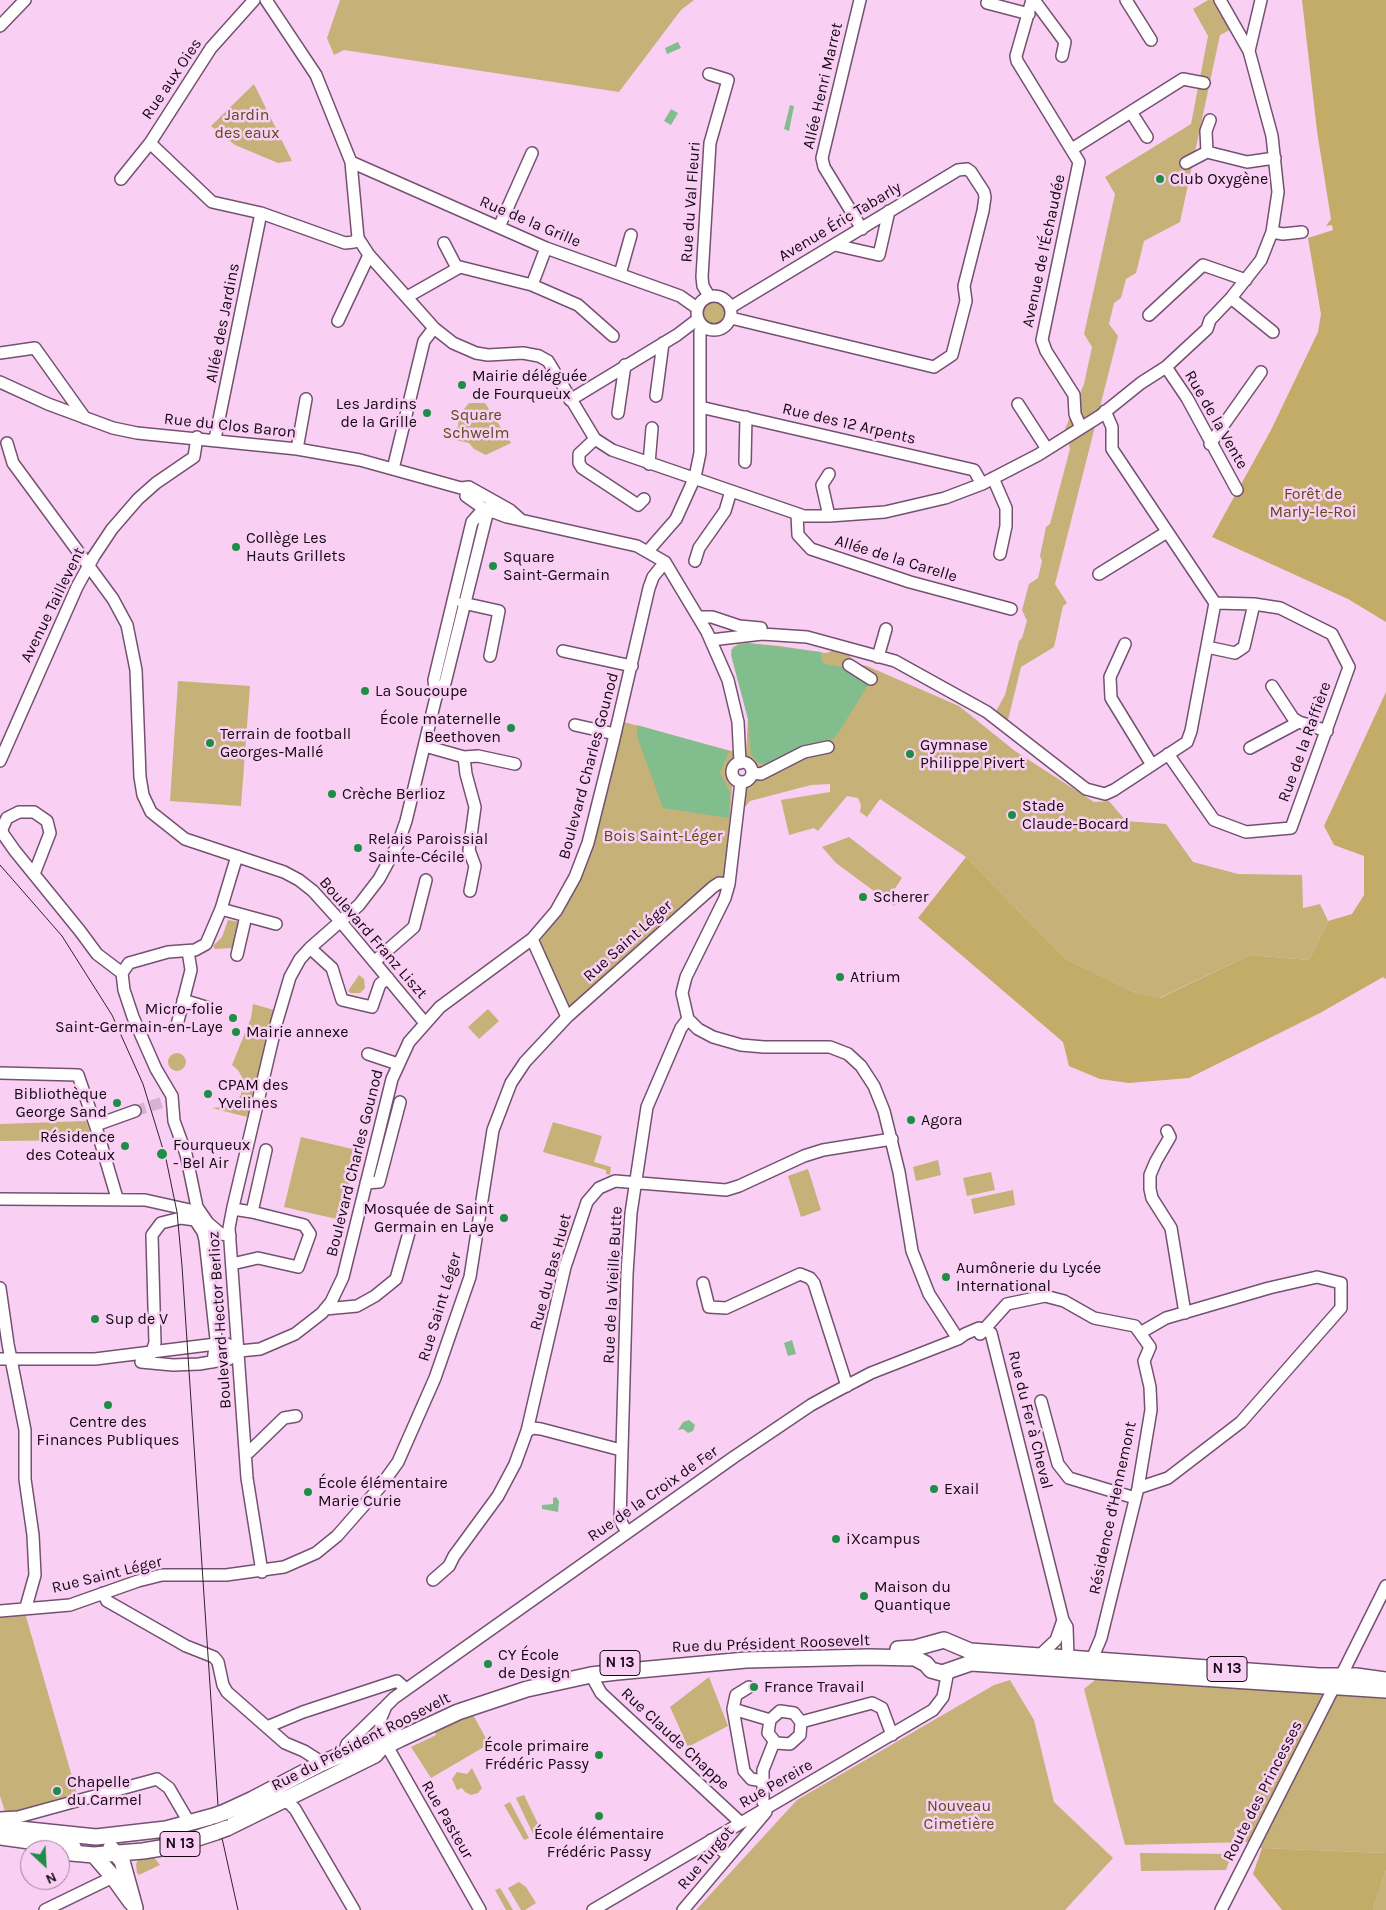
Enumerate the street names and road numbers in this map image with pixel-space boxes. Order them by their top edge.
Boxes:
street label: Allée Henri Marret [799,21,847,151]
street label: Rue aux Oies [138,35,206,123]
street label: Rue du Val Fleuri [677,141,705,263]
street label: Avenue de l'Échaudée [1018,173,1070,329]
street label: Avenue Éric Tabarly [775,178,905,266]
street label: Rue de la Grille [476,192,584,252]
street label: Allée des Jardins [202,261,244,385]
street label: Rue de la Vente [1180,367,1252,473]
street label: Rue des 12 Arpents [780,399,918,449]
street label: Rue du Clos Baron [163,410,297,442]
street label: Allée de la Carelle [833,531,959,587]
street label: Avenue Taillevent [17,544,89,666]
street label: Boulevard Charles Gounod [555,671,623,861]
street label: Rue de la Raffière [1274,679,1336,805]
street label: Boulevard Franz Liszt [315,873,431,1003]
street label: Rue Saint Léger [580,896,676,986]
street label: Boulevard Charles Gounod [322,1067,388,1259]
street label: Rue de la Vieille Butte [599,1206,627,1364]
street label: Rue du Bas Huet [526,1212,576,1332]
street label: Boulevard Hector Berlioz [204,1231,236,1409]
street label: Rue Saint Léger [414,1250,466,1364]
street label: Rue du Fer à Cheval [1004,1349,1056,1491]
street label: Résidence d'Hennemont [1085,1420,1141,1596]
street label: Rue de la Croix de Fer [584,1442,722,1546]
street label: Rue Saint Léger [50,1552,164,1598]
street label: Rue du Président Roosevelt [672,1631,870,1657]
road number: N 13 [600,1650,640,1676]
road number: N 13 [1207,1656,1247,1682]
street label: Rue Claude Chappe [617,1684,733,1794]
street label: Rue du Président Roosevelt [268,1688,454,1796]
street label: Route des Princesses [1219,1718,1307,1864]
street label: Rue Pereire [736,1755,816,1813]
street label: Rue Pasteur [417,1777,477,1863]
street label: Rue Turgot [674,1822,738,1894]
road number: N 13 [160,1832,200,1856]

